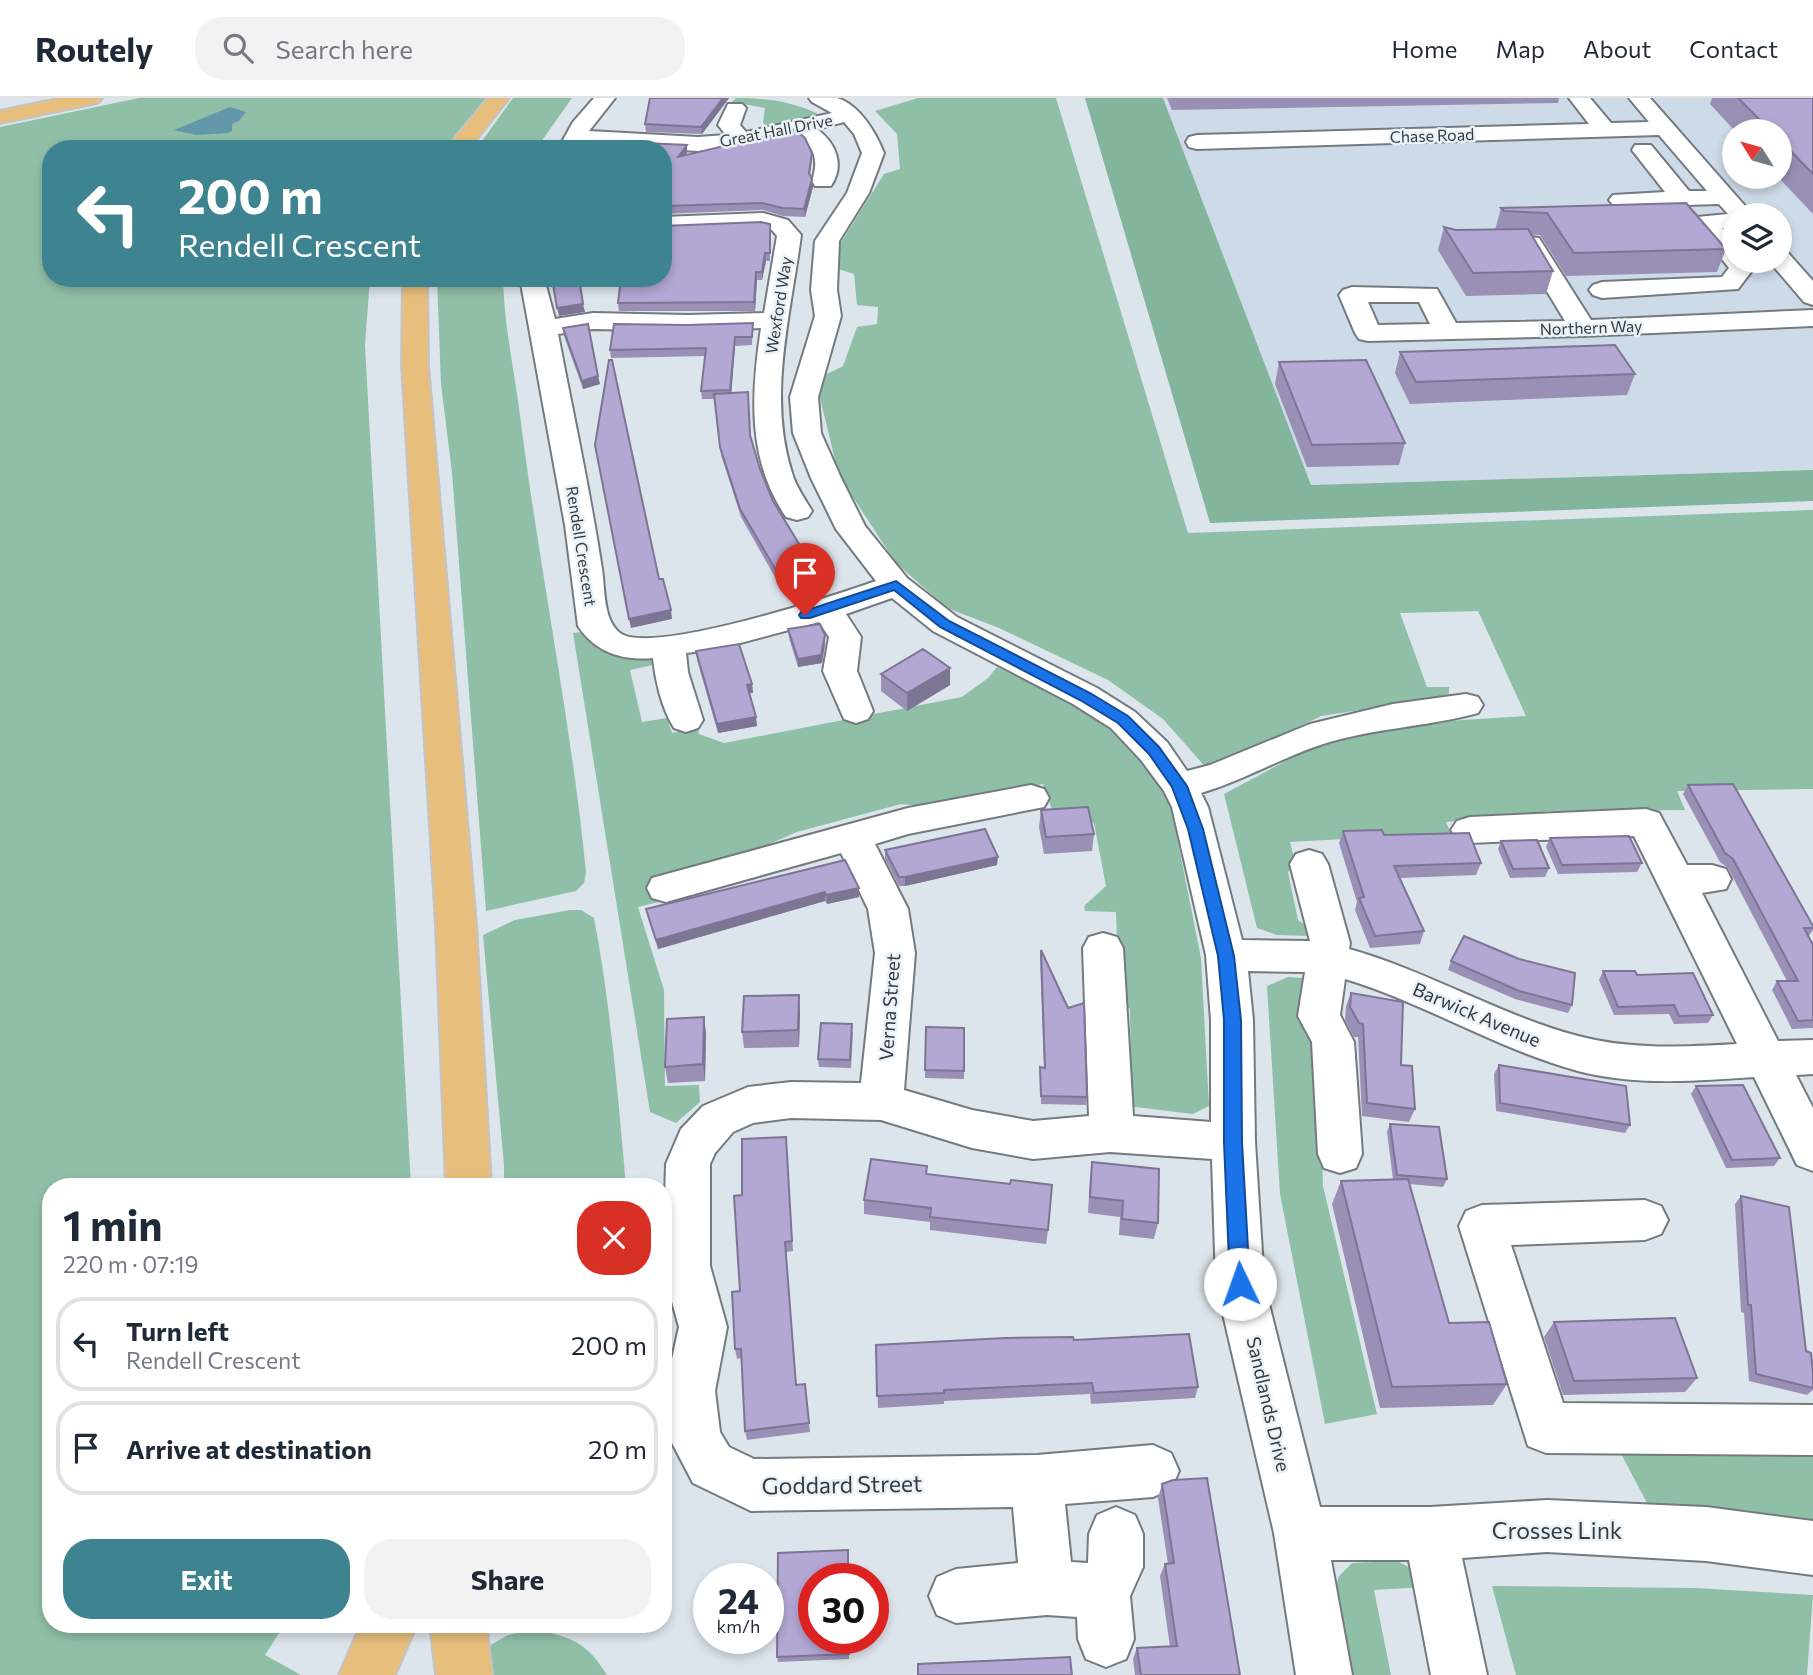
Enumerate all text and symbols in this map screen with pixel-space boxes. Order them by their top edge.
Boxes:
search box [195,17,685,80]
text: Routely [35,28,153,69]
icon: search [219,29,257,67]
text: Search here [275,33,413,64]
text: Home [1392,34,1458,63]
text: Map [1496,34,1545,63]
text: About [1583,34,1651,63]
text: Contact [1689,34,1778,63]
street label: Great Hall Drive [718,110,834,150]
north arrow [1722,119,1792,189]
map controls [1722,119,1792,273]
street label: Chase Road [1389,124,1475,146]
text: 200 m [178,164,323,224]
icon: left [63,168,154,259]
button: layers [1722,203,1792,273]
text: Rendell Crescent [178,224,421,264]
street label: Wexford Way [761,255,795,355]
street label: Northern Way [1539,316,1643,338]
street label: Rendell Crescent [563,484,601,608]
pin [775,543,835,615]
icon: arrive [786,554,824,592]
street label: Verna Street [874,952,904,1061]
street label: Barwick Avenue [1410,977,1544,1051]
text: 1 min [63,1198,163,1250]
button: close [577,1201,651,1275]
position arrow [1203,1247,1277,1321]
text: 220 m · 07:19 [63,1250,198,1278]
text: Turn left [126,1315,229,1346]
icon: left [67,1325,105,1363]
text: 200 m [571,1329,647,1360]
street label: Sandlands Drive [1242,1334,1296,1474]
text: Rendell Crescent [126,1346,301,1374]
icon: arrive [67,1429,105,1467]
text: Arrive at destination [126,1433,372,1464]
text: 20 m [588,1433,647,1464]
street label: Goddard Street [761,1469,923,1499]
street label: Crosses Link [1492,1516,1623,1544]
button: Exit [63,1539,350,1619]
button: Share [364,1539,651,1619]
speed limit sign: 30 [798,1563,889,1654]
text: 24 [718,1578,759,1621]
text: km/h [717,1615,760,1637]

